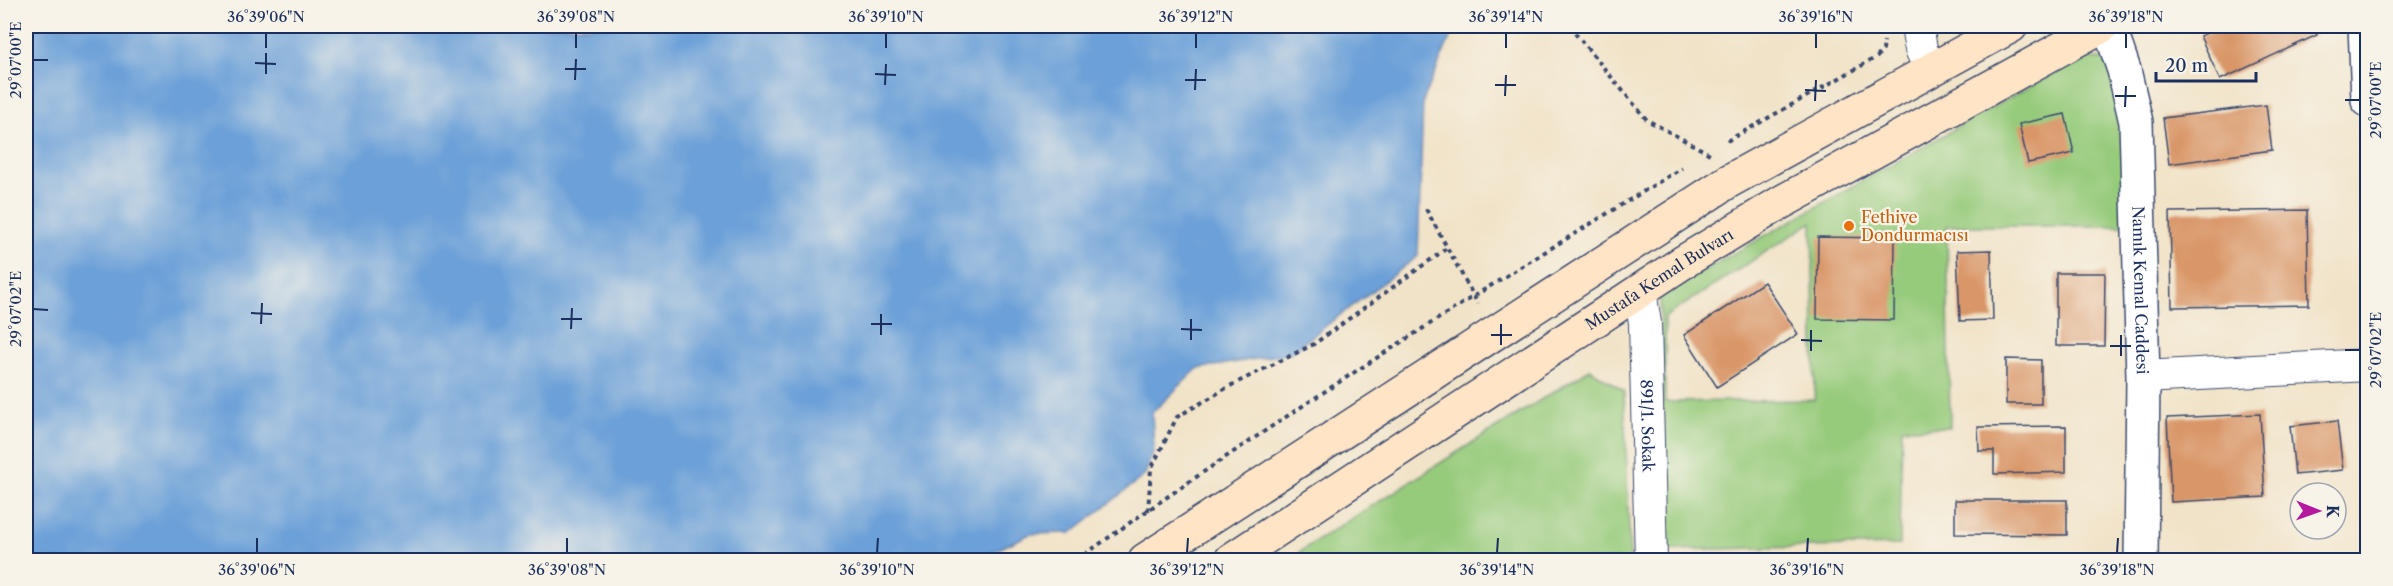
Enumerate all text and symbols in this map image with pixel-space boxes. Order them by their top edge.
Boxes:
text: 36°39'06"N [227,7,305,26]
text: 36°39'08"N [537,7,615,26]
text: 36°39'10"N [848,7,924,26]
text: 36°39'12"N [1159,7,1233,26]
text: 36°39'14"N [1469,7,1543,26]
text: 36°39'16"N [1779,7,1853,26]
text: 36°39'18"N [2088,7,2164,26]
text: 29°07'00"E [6,21,25,99]
scale bar [2156,45,2256,83]
text: 20 m [2165,55,2209,77]
text: 29°07'00"E [2366,61,2385,139]
street label: Namık Kemal Caddesi [2128,205,2153,375]
place label: Fethiye Dondurmacısı [1861,207,1969,245]
marker: Fethiye Dondurmacısı [1842,219,1856,233]
street label: Mustafa Kemal Bulvarı [1581,224,1737,334]
text: 29°07'02"E [6,271,25,347]
text: 29°07'02"E [2366,312,2385,388]
street label: 891/1. Sokak [1636,379,1659,473]
north arrow [2288,481,2348,541]
text: K [2323,505,2343,519]
text: 36°39'06"N [218,560,296,579]
text: 36°39'08"N [528,560,606,579]
text: 36°39'10"N [839,560,915,579]
text: 36°39'12"N [1150,560,1224,579]
text: 36°39'14"N [1460,560,1534,579]
text: 36°39'16"N [1770,560,1844,579]
text: 36°39'18"N [2079,560,2155,579]

